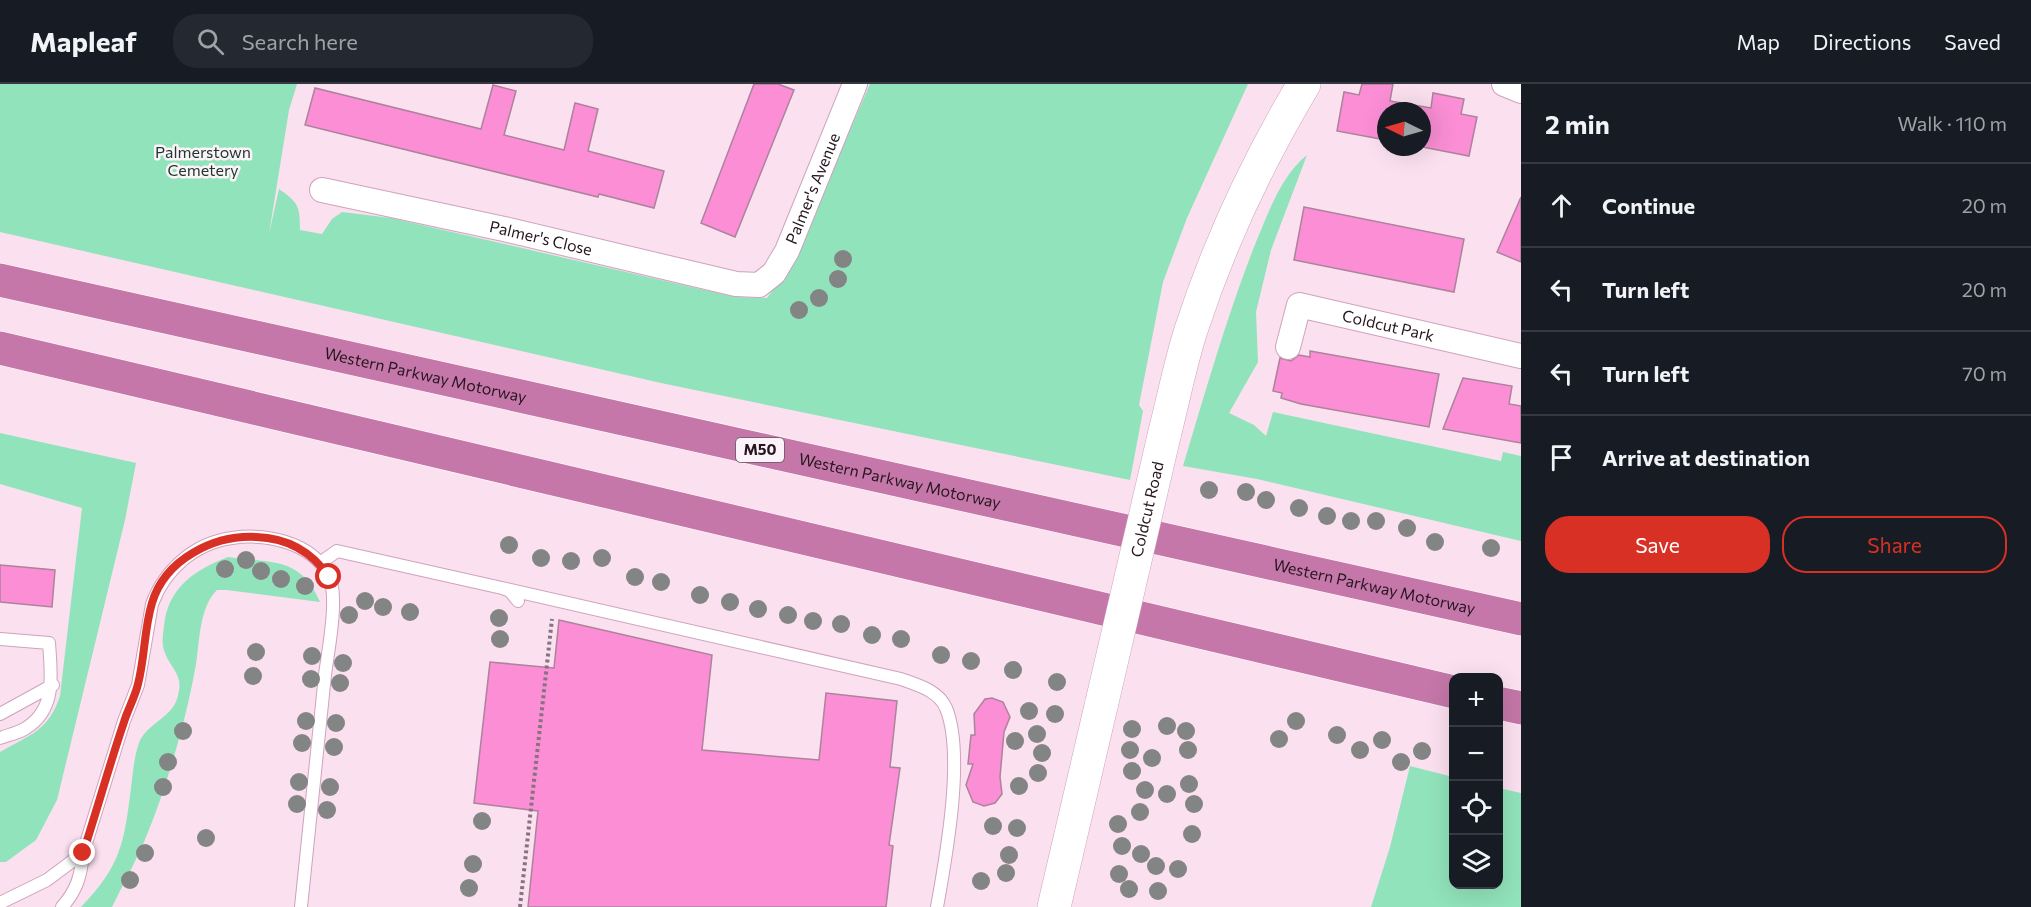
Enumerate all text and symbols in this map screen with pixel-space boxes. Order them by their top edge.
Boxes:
search box [173,14,593,68]
text: Mapleaf [30,24,137,58]
icon: search [194,25,227,58]
text: Search here [242,28,358,55]
text: Map [1737,29,1780,54]
text: Directions [1813,29,1911,54]
text: Saved [1944,29,2001,54]
north arrow [1377,102,1431,156]
text: 2 min [1545,108,1610,139]
text: Walk · 110 m [1897,111,2007,135]
street label: Palmer's Avenue [781,130,843,247]
park label: Palmerstown Cemetery [155,142,251,179]
icon: ahead [1545,189,1578,222]
text: Continue [1602,192,1695,219]
text: 20 m [1962,193,2007,217]
street label: Palmer's Close [488,216,594,259]
icon: left [1545,273,1578,306]
text: Turn left [1602,276,1689,303]
text: 20 m [1962,277,2007,301]
street label: Coldcut Park [1340,305,1437,345]
street label: Western Parkway Motorway [323,343,528,406]
icon: left [1545,357,1578,390]
text: Turn left [1602,360,1689,387]
text: 70 m [1962,361,2007,385]
road number: M50 [736,438,784,462]
icon: arrive [1545,441,1578,474]
text: Arrive at destination [1602,444,1810,471]
street label: Western Parkway Motorway [797,448,1003,512]
street label: Coldcut Road [1126,459,1167,559]
button: Save [1545,516,1770,573]
button: Share [1782,516,2007,573]
street label: Western Parkway Motorway [1272,554,1477,618]
route start [315,563,341,589]
map controls [1449,673,1503,889]
button: + [1449,673,1503,727]
button: − [1449,727,1503,781]
button: locate [1449,781,1503,835]
button: layers [1449,835,1503,889]
route end [69,839,95,865]

